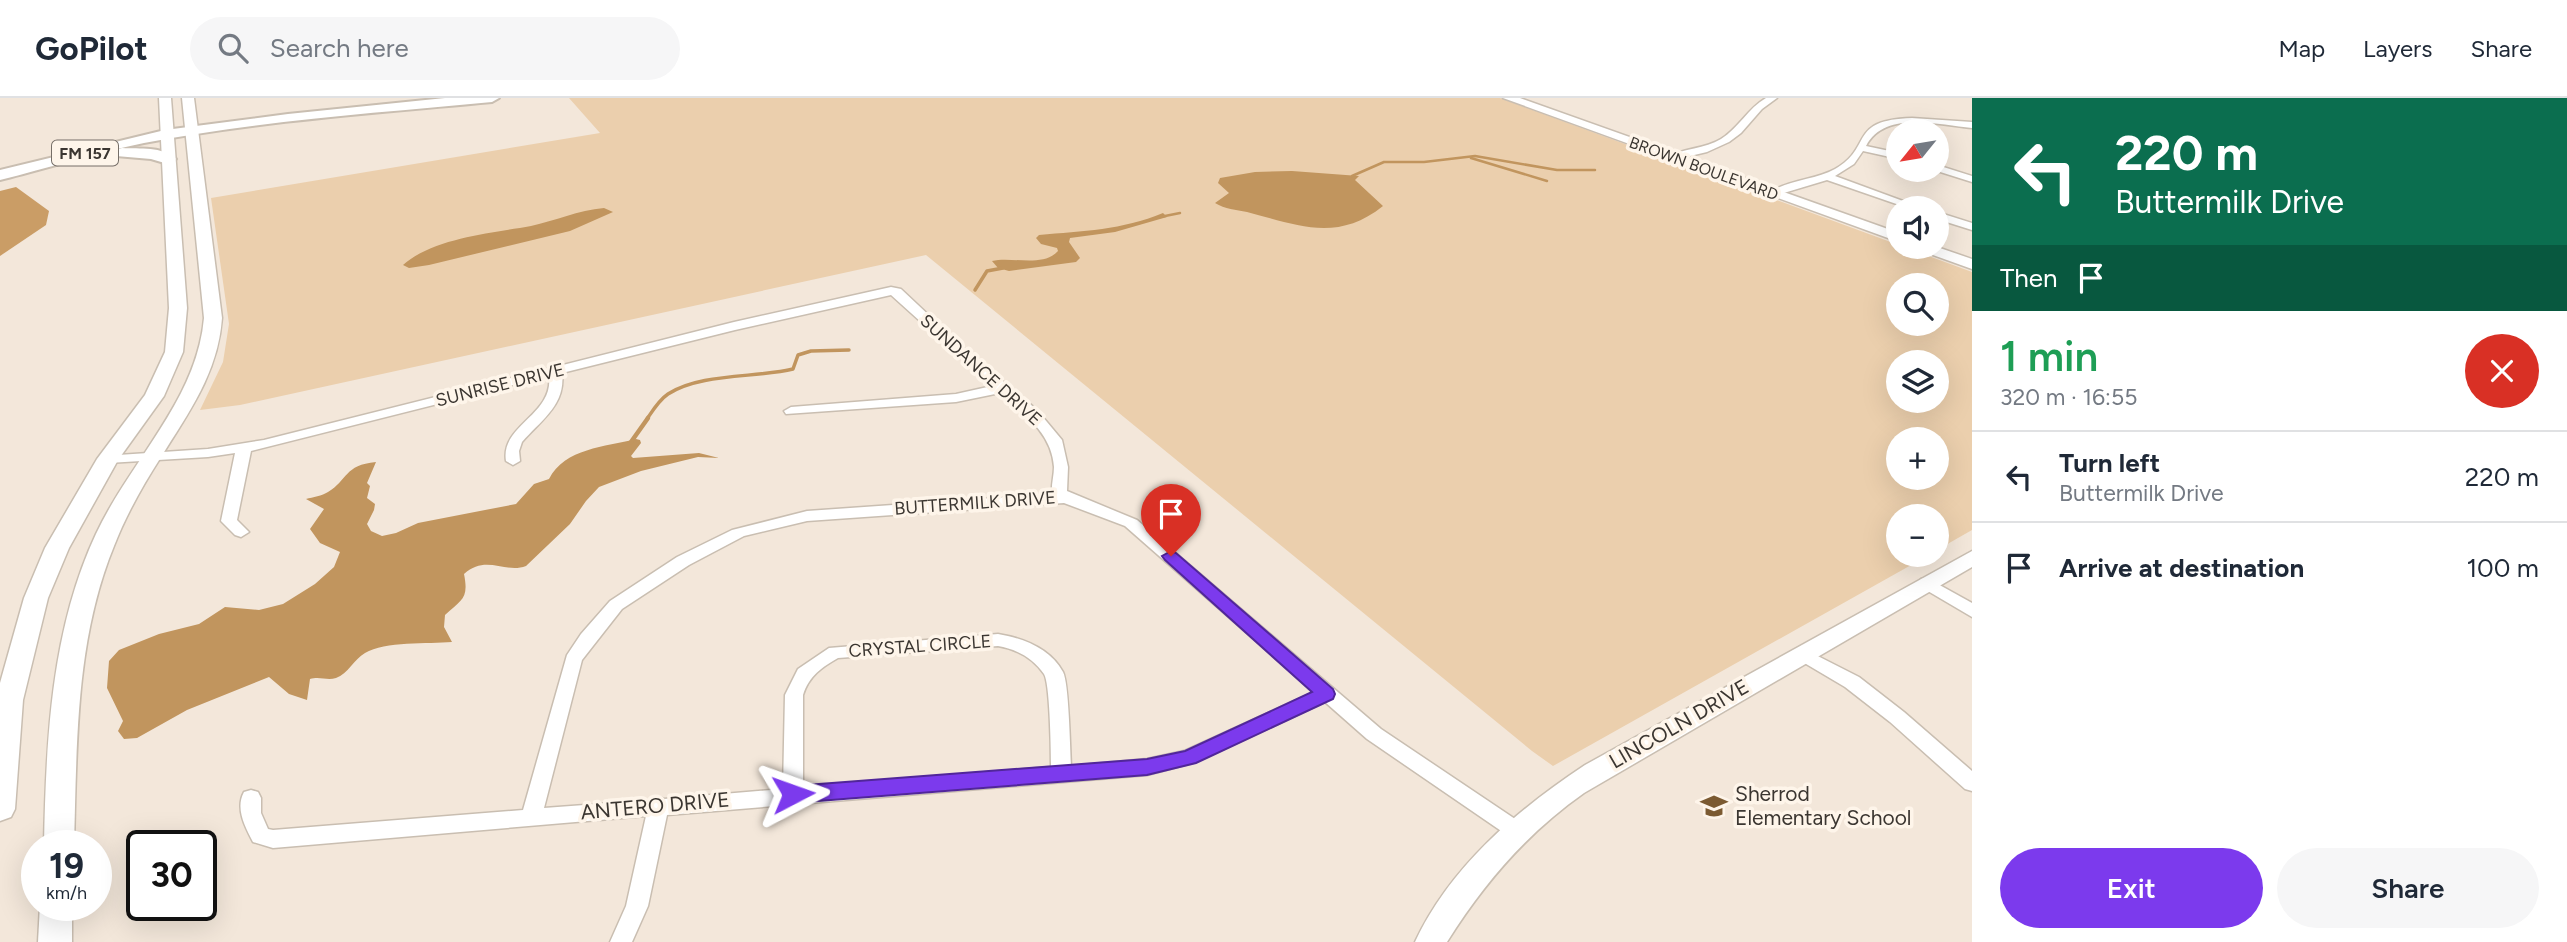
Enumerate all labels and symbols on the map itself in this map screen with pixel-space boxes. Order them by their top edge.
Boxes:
north arrow [1886,119,1950,182]
street label: BROWN BOULEVARD [1627,133,1781,204]
road number: FM 157 [52,140,118,166]
street label: SUNDANCE DRIVE [916,310,1046,430]
street label: SUNRISE DRIVE [433,358,567,412]
pin [1141,484,1201,556]
street label: BUTTERMILK DRIVE [893,486,1057,520]
street label: CRYSTAL CIRCLE [848,630,992,662]
street label: LINCOLN DRIVE [1605,674,1753,774]
position arrow [756,757,830,831]
place label: Sherrod Elementary School [1735,781,1911,830]
street label: ANTERO DRIVE [579,787,730,824]
school or university icon: Sherrod Elementary School [1699,791,1729,821]
speed limit sign: 30 [126,830,217,921]

